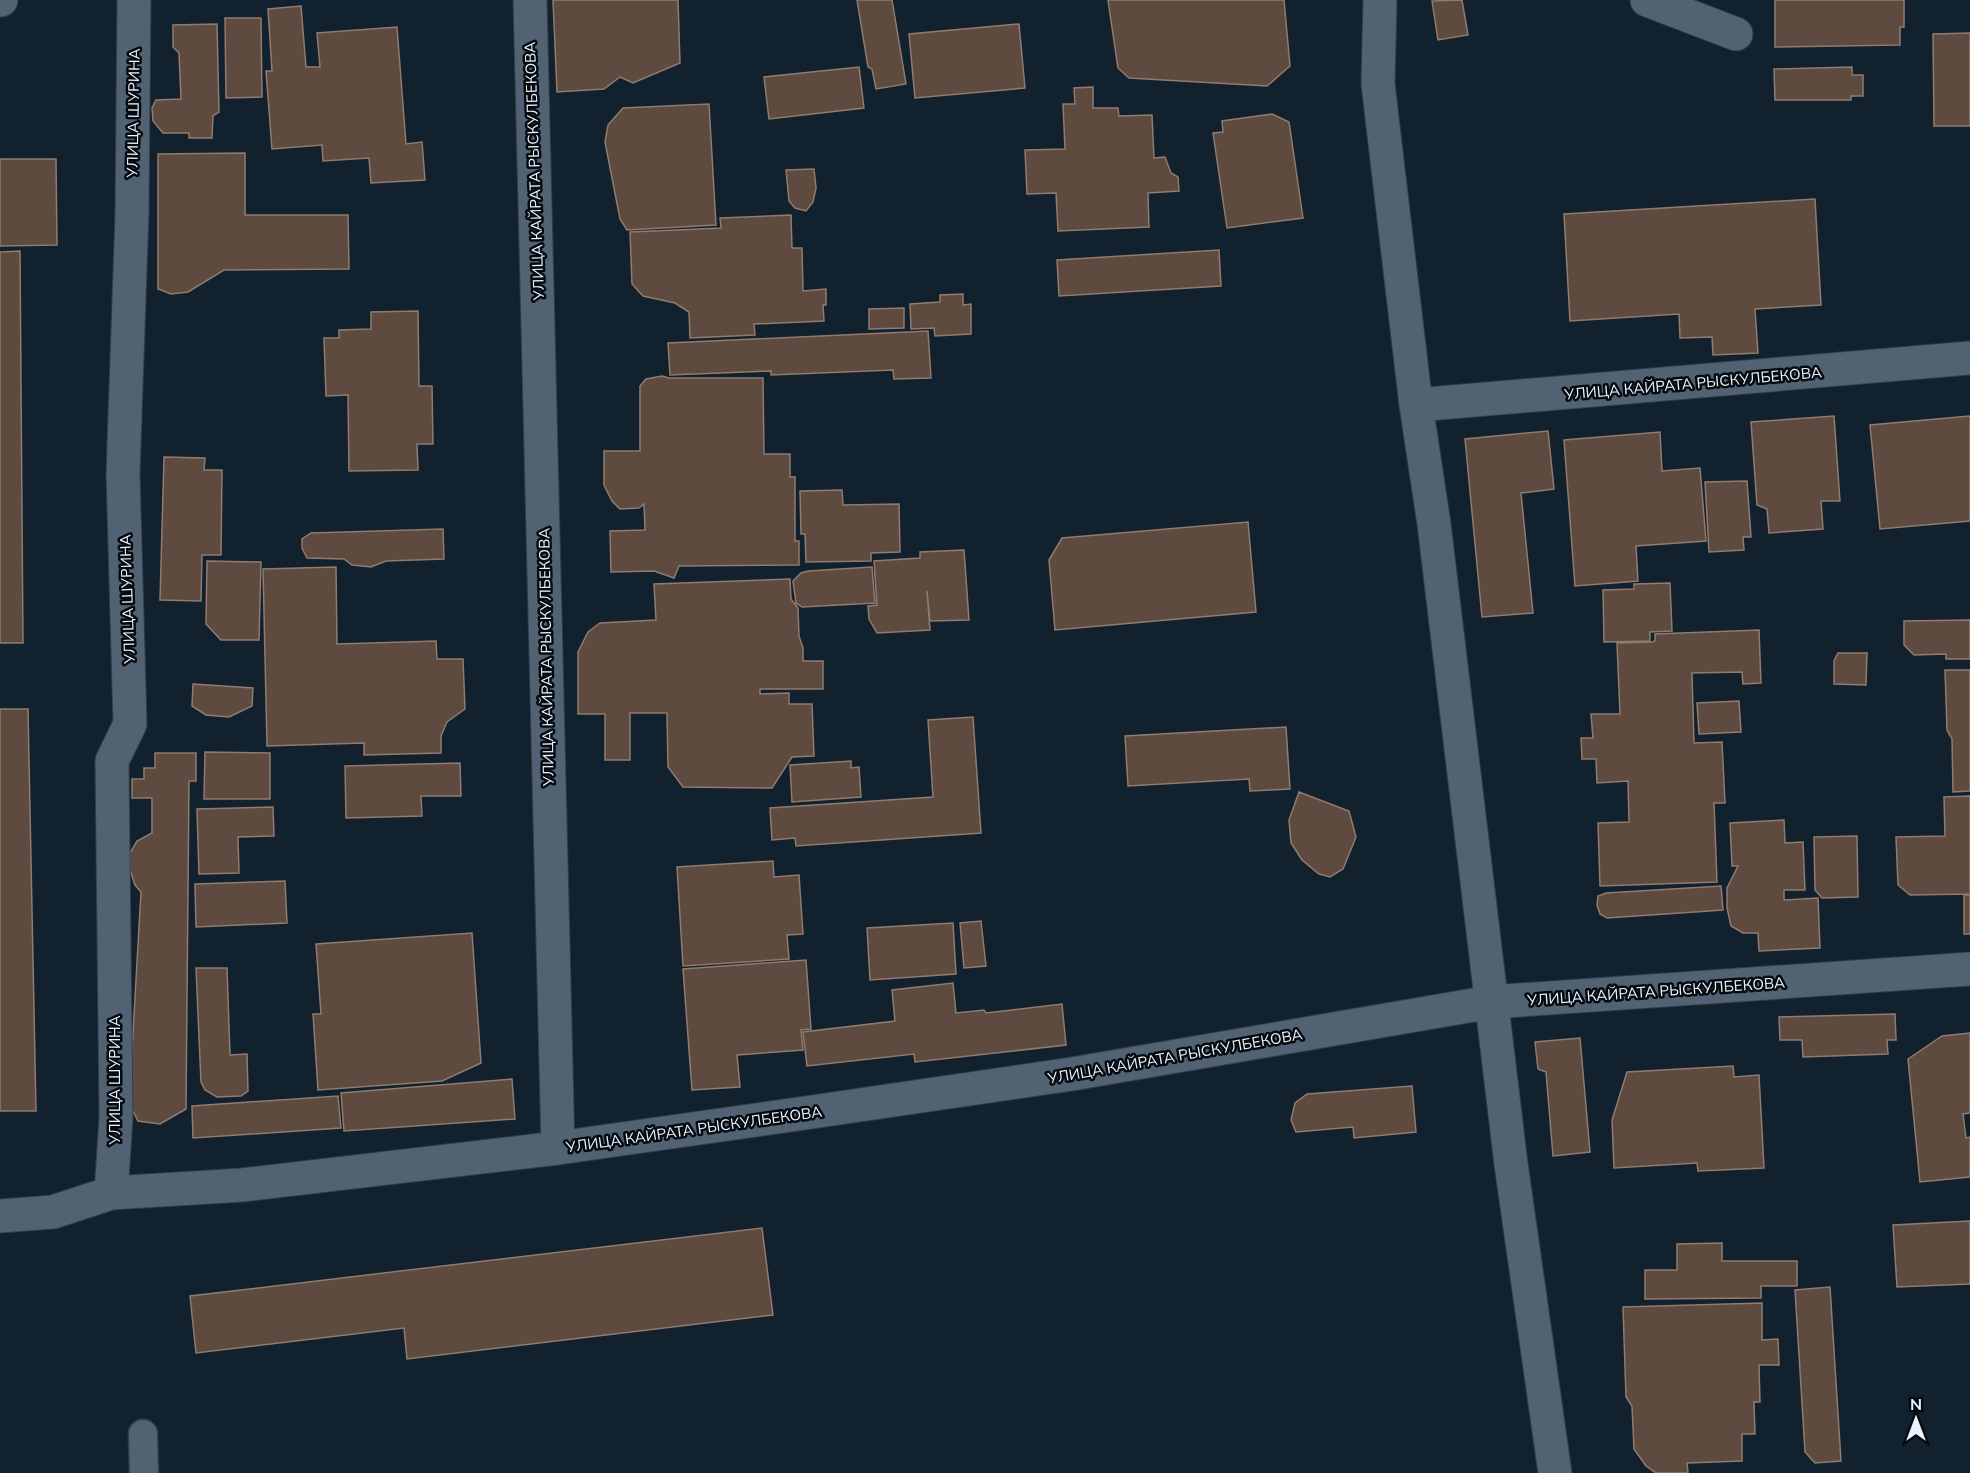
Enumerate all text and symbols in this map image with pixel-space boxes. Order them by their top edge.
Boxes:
street label: УЛИЦА КАЙРАТА РЫСКУЛБЕКОВА [520,42,548,301]
street label: УЛИЦА ШУРИНА [122,48,144,179]
street label: УЛИЦА КАЙРАТА РЫСКУЛБЕКОВА [1562,362,1823,404]
street label: УЛИЦА КАЙРАТА РЫСКУЛБЕКОВА [534,528,558,787]
street label: УЛИЦА ШУРИНА [115,534,139,665]
street label: УЛИЦА КАЙРАТА РЫСКУЛБЕКОВА [1525,973,1786,1010]
street label: УЛИЦА ШУРИНА [105,1015,124,1146]
street label: УЛИЦА КАЙРАТА РЫСКУЛБЕКОВА [1045,1024,1304,1088]
street label: УЛИЦА КАЙРАТА РЫСКУЛБЕКОВА [564,1102,823,1157]
north arrow [1886,1389,1946,1449]
text: N [1910,1394,1922,1414]

